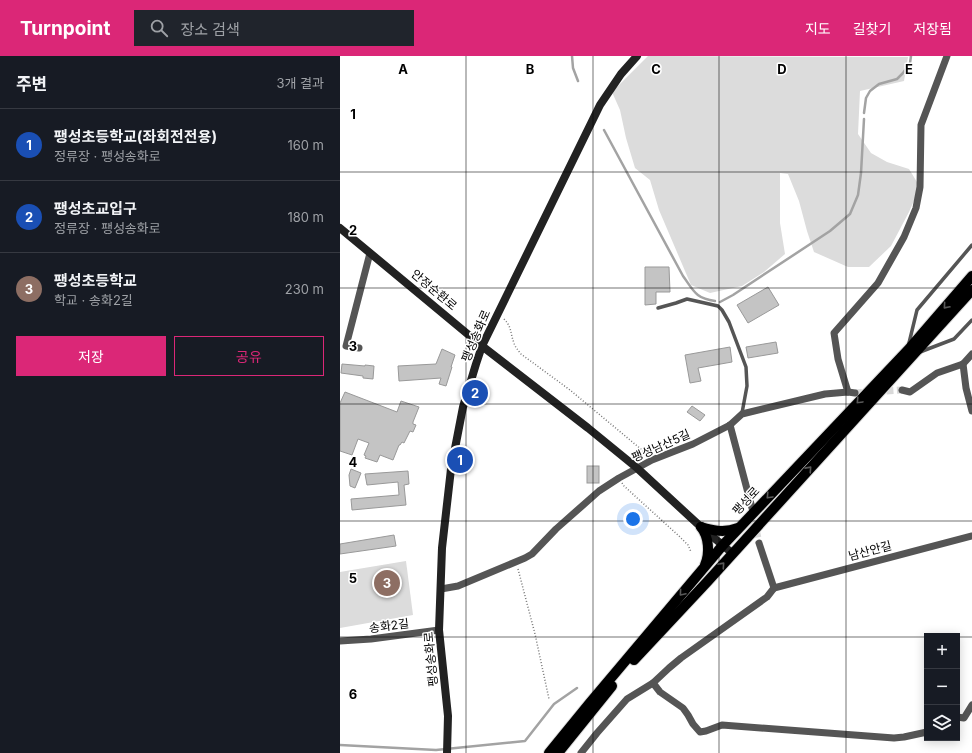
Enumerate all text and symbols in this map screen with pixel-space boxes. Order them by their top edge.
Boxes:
search box [134,10,414,46]
text: Turnpoint [20,17,110,40]
icon: search [148,17,170,39]
text: 장소 검색 [180,20,240,39]
text: 지도 [805,20,831,37]
text: 길찾기 [853,20,891,37]
text: 저장됨 [913,20,952,37]
text: A [398,61,408,77]
text: B [526,61,535,77]
text: C [651,61,661,77]
text: D [777,61,787,77]
text: E [905,61,913,77]
text: 주변 [16,74,47,94]
text: 3개 결과 [276,75,324,91]
text: 1 [350,106,356,122]
text: 팽성초등학교(좌회전전용) [54,127,217,146]
text: 1 [26,137,32,153]
text: 160 m [287,137,324,153]
text: 정류장 · 팽성송화로 [54,148,161,164]
text: 팽성초교입구 [54,199,137,218]
text: 2 [25,209,33,225]
text: 180 m [287,209,324,225]
text: 정류장 · 팽성송화로 [54,220,161,236]
text: 2 [349,222,357,238]
street label: 안정순환로 [408,266,460,313]
text: 팽성초등학교 [54,271,137,290]
text: 3 [25,281,33,297]
text: 230 m [285,281,324,297]
text: 학교 · 송화2길 [54,292,133,308]
one-way arrow [944,301,951,308]
street label: 팽성송화로 [458,307,493,364]
button: 저장 [16,336,166,376]
button: 공유 [174,336,324,376]
text: 3 [349,338,357,354]
pin: 2 [462,378,488,408]
one-way arrow [856,397,863,404]
street label: 팽성남산5길 [629,426,692,465]
pin: 1 [447,445,473,475]
text: 4 [349,454,358,470]
one-way arrow [804,466,812,474]
street label: 팽성로 [729,483,762,518]
one-way arrow [766,491,774,499]
your location [623,509,643,529]
street label: 남산안길 [847,538,893,563]
one-way arrow [717,562,724,570]
pin: 3 [374,568,400,598]
text: 5 [349,570,357,586]
one-way arrow [680,588,687,595]
street label: 송화2길 [368,616,410,635]
street label: 팽성송화로 [421,631,440,687]
map controls [924,633,960,741]
button: + [924,633,960,669]
button: − [924,669,960,705]
text: 6 [349,686,357,702]
button: layers [924,705,960,741]

